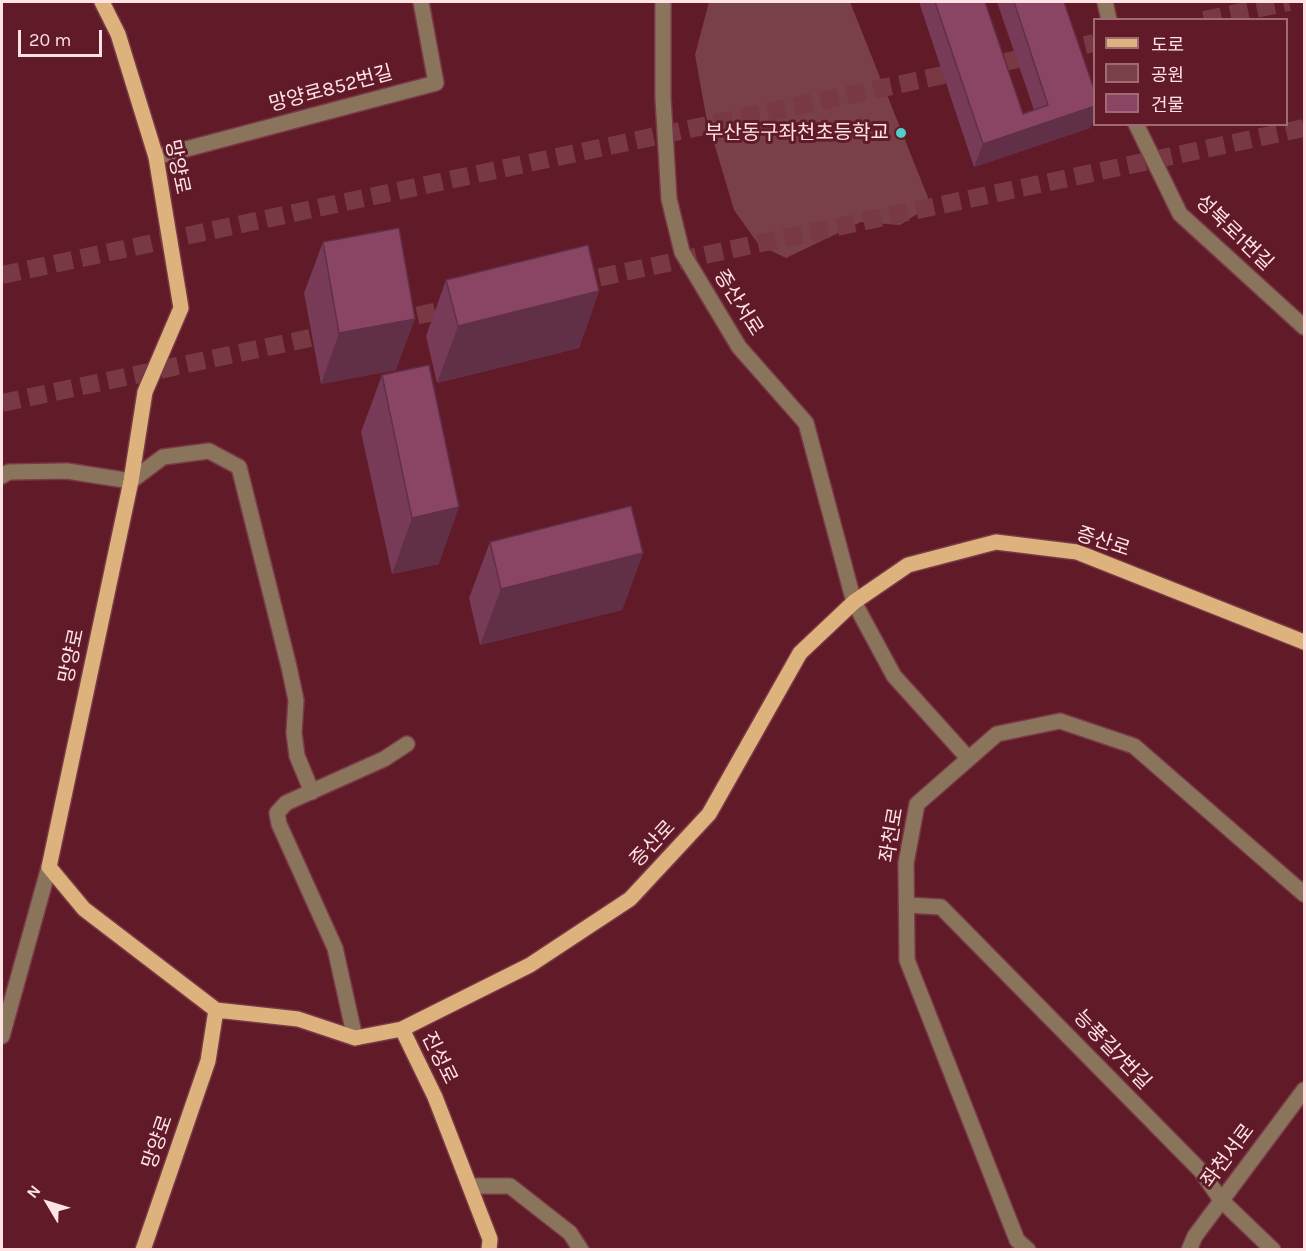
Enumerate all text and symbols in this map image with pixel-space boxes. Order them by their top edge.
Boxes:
scale bar [21,18,105,56]
legend [1093,18,1288,126]
text: 20 m [29,29,71,51]
text: 도로 [1151,34,1184,56]
street label: 망양로852번길 [266,61,396,117]
text: 공원 [1151,64,1184,86]
text: 건물 [1151,94,1184,116]
place label: 부산동구좌천초등학교 [705,121,889,145]
marker: 부산동구좌천초등학교 [894,126,908,140]
street label: 망양로 [160,138,194,196]
street label: 성북로1번길 [1190,190,1278,276]
street label: 증산서로 [708,265,768,341]
street label: 증산로 [1073,522,1133,562]
street label: 망양로 [55,627,89,685]
street label: 좌천로 [875,806,909,864]
street label: 증산로 [625,816,681,872]
street label: 능풍길7번길 [1068,1005,1156,1095]
street label: 진성로 [416,1028,462,1088]
street label: 망양로 [138,1112,178,1172]
street label: 좌천서로 [1196,1119,1260,1193]
north arrow [18,1173,78,1233]
text: N [22,1181,44,1202]

